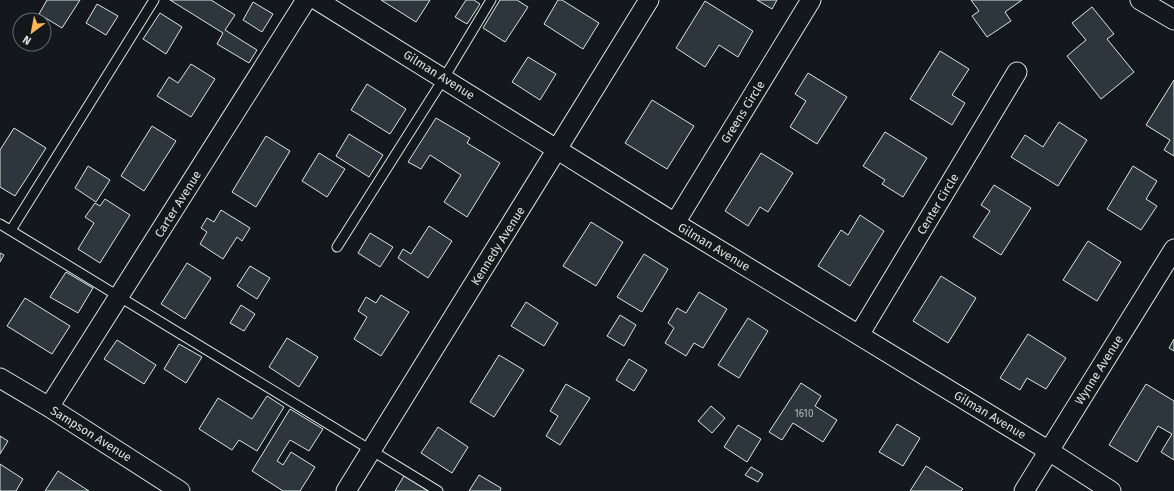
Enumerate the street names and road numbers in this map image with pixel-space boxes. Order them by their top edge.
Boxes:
street label: Gilman Avenue [401,48,477,102]
street label: Greens Circle [718,78,768,146]
street label: Carter Avenue [152,168,204,240]
street label: Center Circle [914,171,962,237]
street label: Kennedy Avenue [468,204,528,288]
street label: Gilman Avenue [676,220,752,274]
street label: Wynne Avenue [1072,333,1126,407]
street label: Gilman Avenue [952,388,1028,442]
street label: Sampson Avenue [48,403,134,465]

